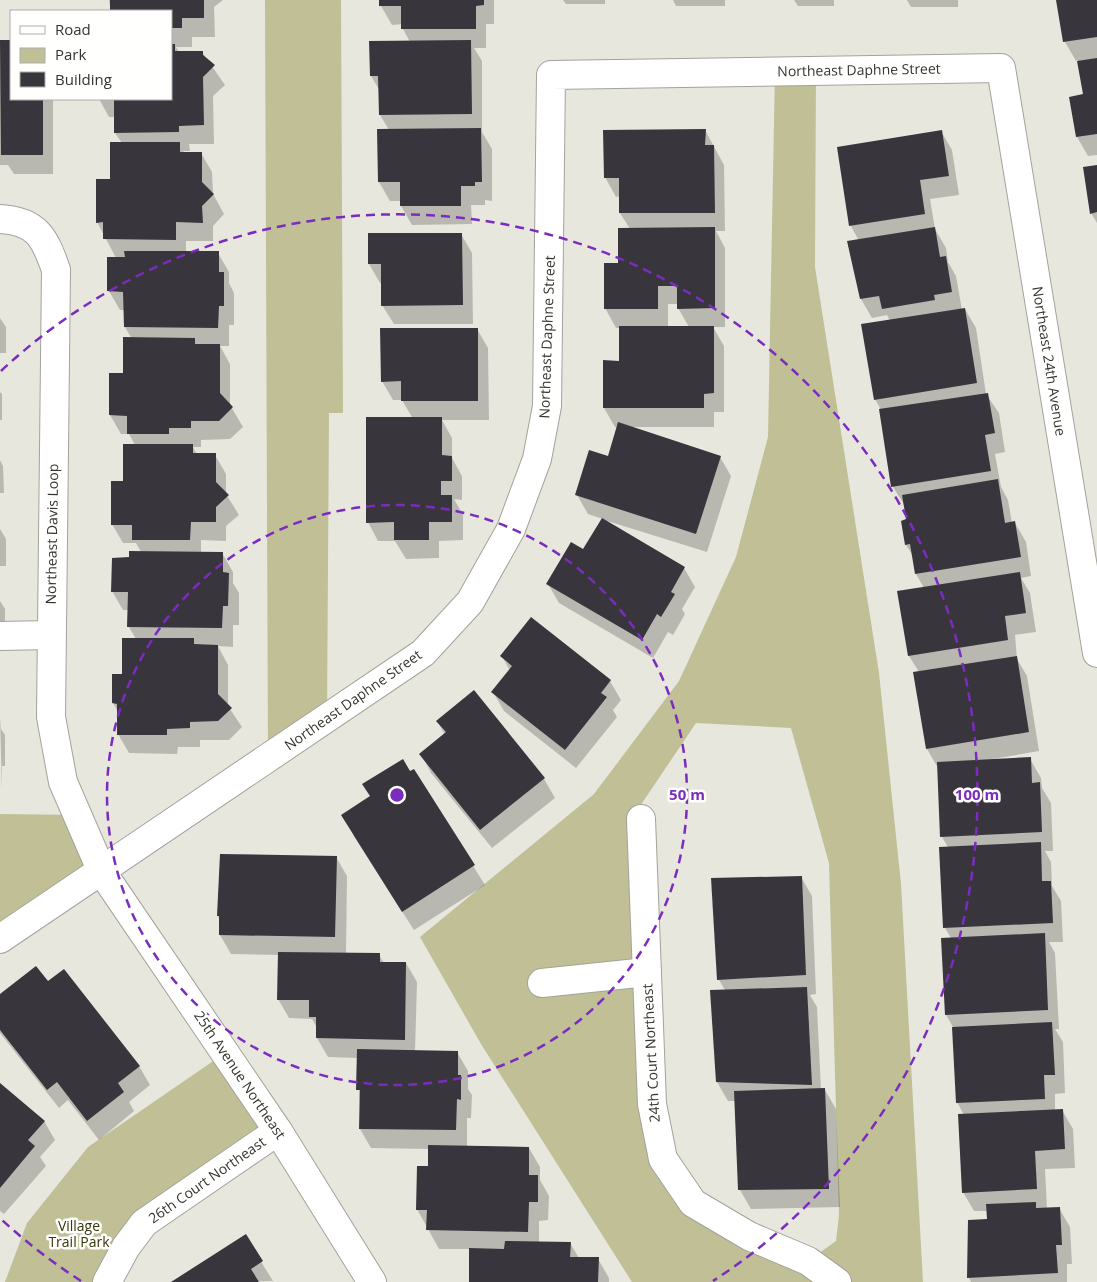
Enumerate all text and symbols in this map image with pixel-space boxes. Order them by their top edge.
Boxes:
legend [10,10,172,100]
text: Road [55,19,91,39]
text: Park [55,44,86,64]
street label: Northeast Daphne Street [777,59,941,80]
text: Building [55,69,112,89]
street label: Northeast Daphne Street [534,255,559,419]
street label: Northeast 24th Avenue [1028,285,1071,437]
street label: Northeast Davis Loop [41,463,62,604]
street label: Northeast Daphne Street [280,645,425,754]
text: 50 m [669,784,705,804]
text: 100 m [955,784,999,804]
centre of rings [388,786,406,804]
street label: 24th Court Northeast [637,983,664,1123]
street label: 25th Avenue Northeast [190,1007,291,1143]
street label: 26th Court Northeast [144,1132,269,1227]
park label: Village Trail Park [48,1216,110,1251]

